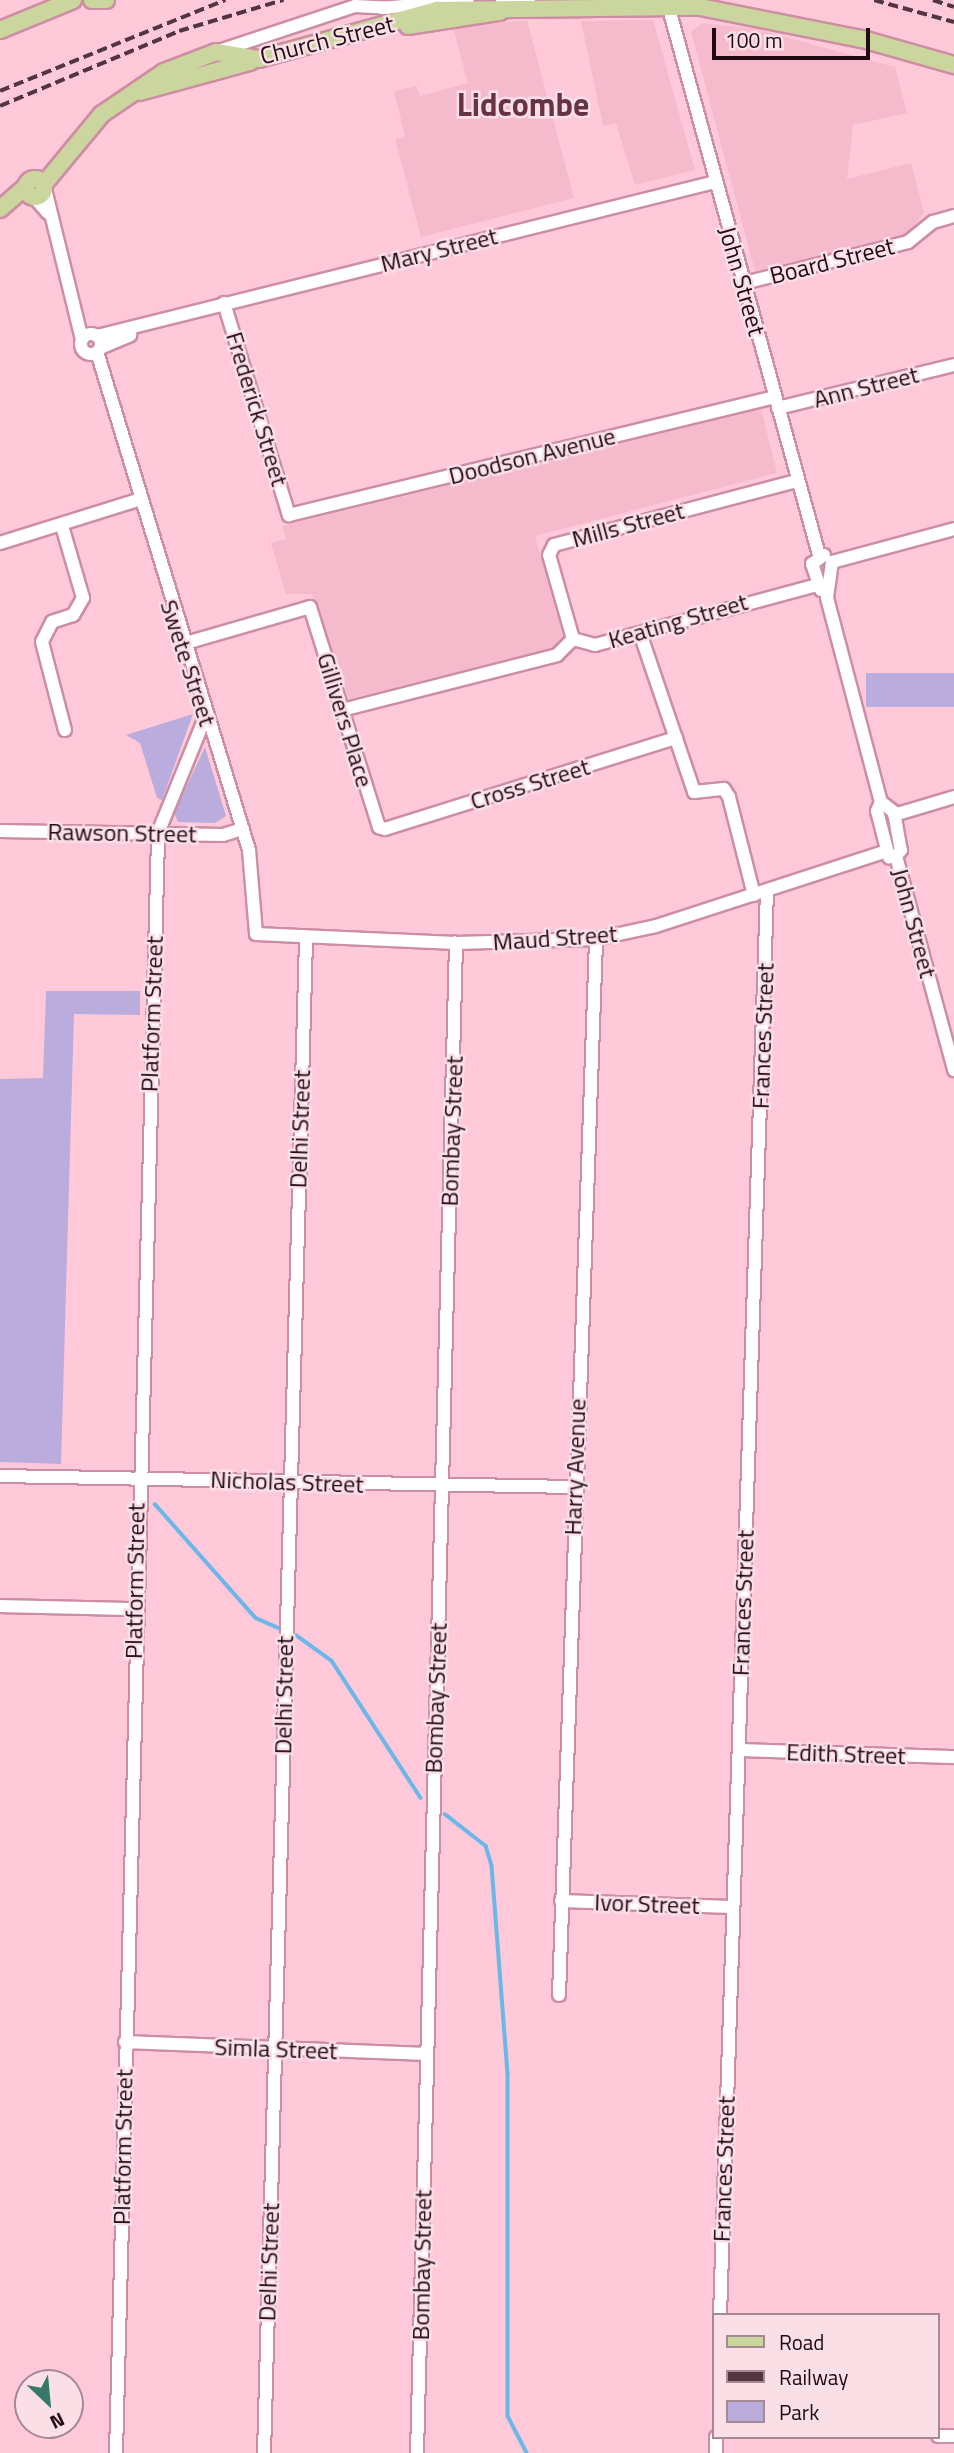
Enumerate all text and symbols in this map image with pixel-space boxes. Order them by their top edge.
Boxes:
street label: Church Street [257,9,397,71]
scale bar [716,14,874,58]
text: 100 m [725,24,782,56]
district label: Lidcombe [457,85,589,123]
street label: Mary Street [378,222,500,278]
street label: John Street [713,223,771,339]
street label: Board Street [767,232,897,290]
street label: Frederick Street [220,328,294,490]
street label: Ann Street [810,360,922,414]
street label: Doodson Avenue [446,421,618,491]
street label: Mills Street [569,496,687,554]
street label: Keating Street [605,587,751,655]
street label: Swete Street [154,596,222,730]
street label: Gillivers Place [311,649,379,791]
street label: Cross Street [467,752,593,816]
street label: Rawson Street [47,817,197,849]
street label: John Street [886,865,942,981]
street label: Maud Street [492,919,618,957]
street label: Platform Street [135,935,169,1093]
street label: Frances Street [746,962,780,1110]
street label: Bombay Street [435,1055,469,1207]
street label: Delhi Street [284,1069,316,1189]
street label: Harry Avenue [558,1398,592,1536]
street label: Nicholas Street [210,1465,364,1499]
street label: Platform Street [119,1503,151,1659]
street label: Frances Street [726,1529,760,1677]
street label: Bombay Street [419,1622,453,1774]
street label: Delhi Street [269,1636,299,1754]
street label: Edith Street [786,1738,906,1770]
street label: Ivor Street [594,1888,700,1920]
street label: Simla Street [214,2032,338,2066]
street label: Platform Street [107,2069,139,2225]
street label: Frances Street [707,2095,741,2243]
street label: Bombay Street [406,2189,438,2341]
street label: Delhi Street [253,2202,285,2322]
legend [712,2313,940,2439]
text: Road [779,2326,824,2358]
text: Railway [779,2361,848,2393]
north arrow [14,2369,84,2439]
text: Park [779,2396,819,2428]
text: N [45,2406,70,2437]

